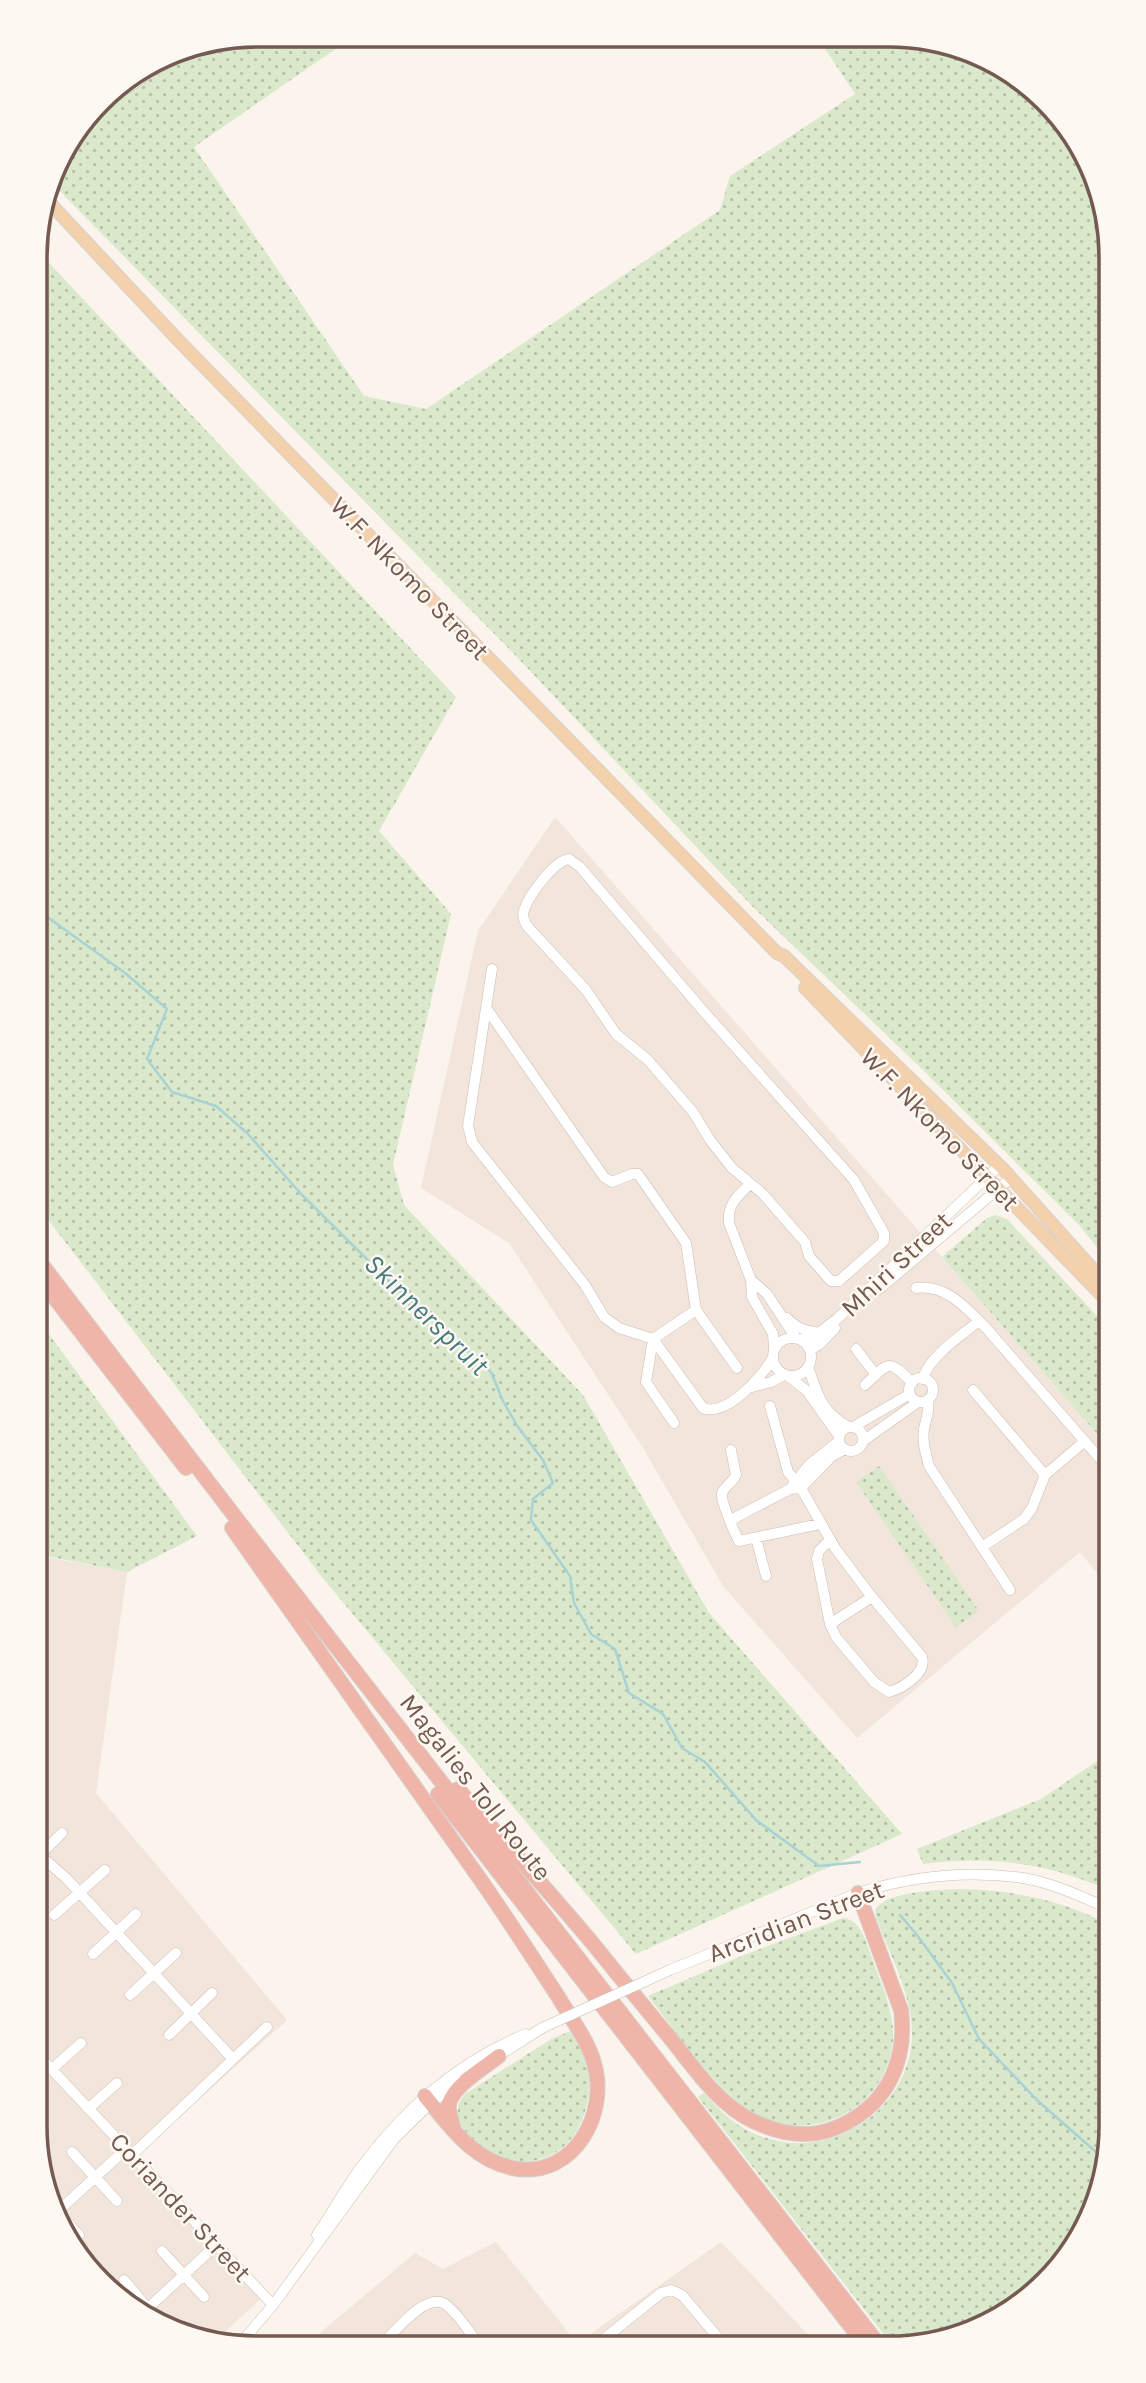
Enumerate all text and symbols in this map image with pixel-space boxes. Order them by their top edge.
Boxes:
street label: W.F. Nkomo Street [324,490,496,667]
street label: W.F. Nkomo Street [854,1041,1026,1218]
street label: Mhiri Street [835,1205,958,1323]
water label: Skinnerspruit [358,1247,496,1382]
street label: Magalies Toll Route [393,1688,558,1887]
street label: Arcridian Street [704,1874,889,1969]
street label: Coriander Street [103,2126,258,2289]

